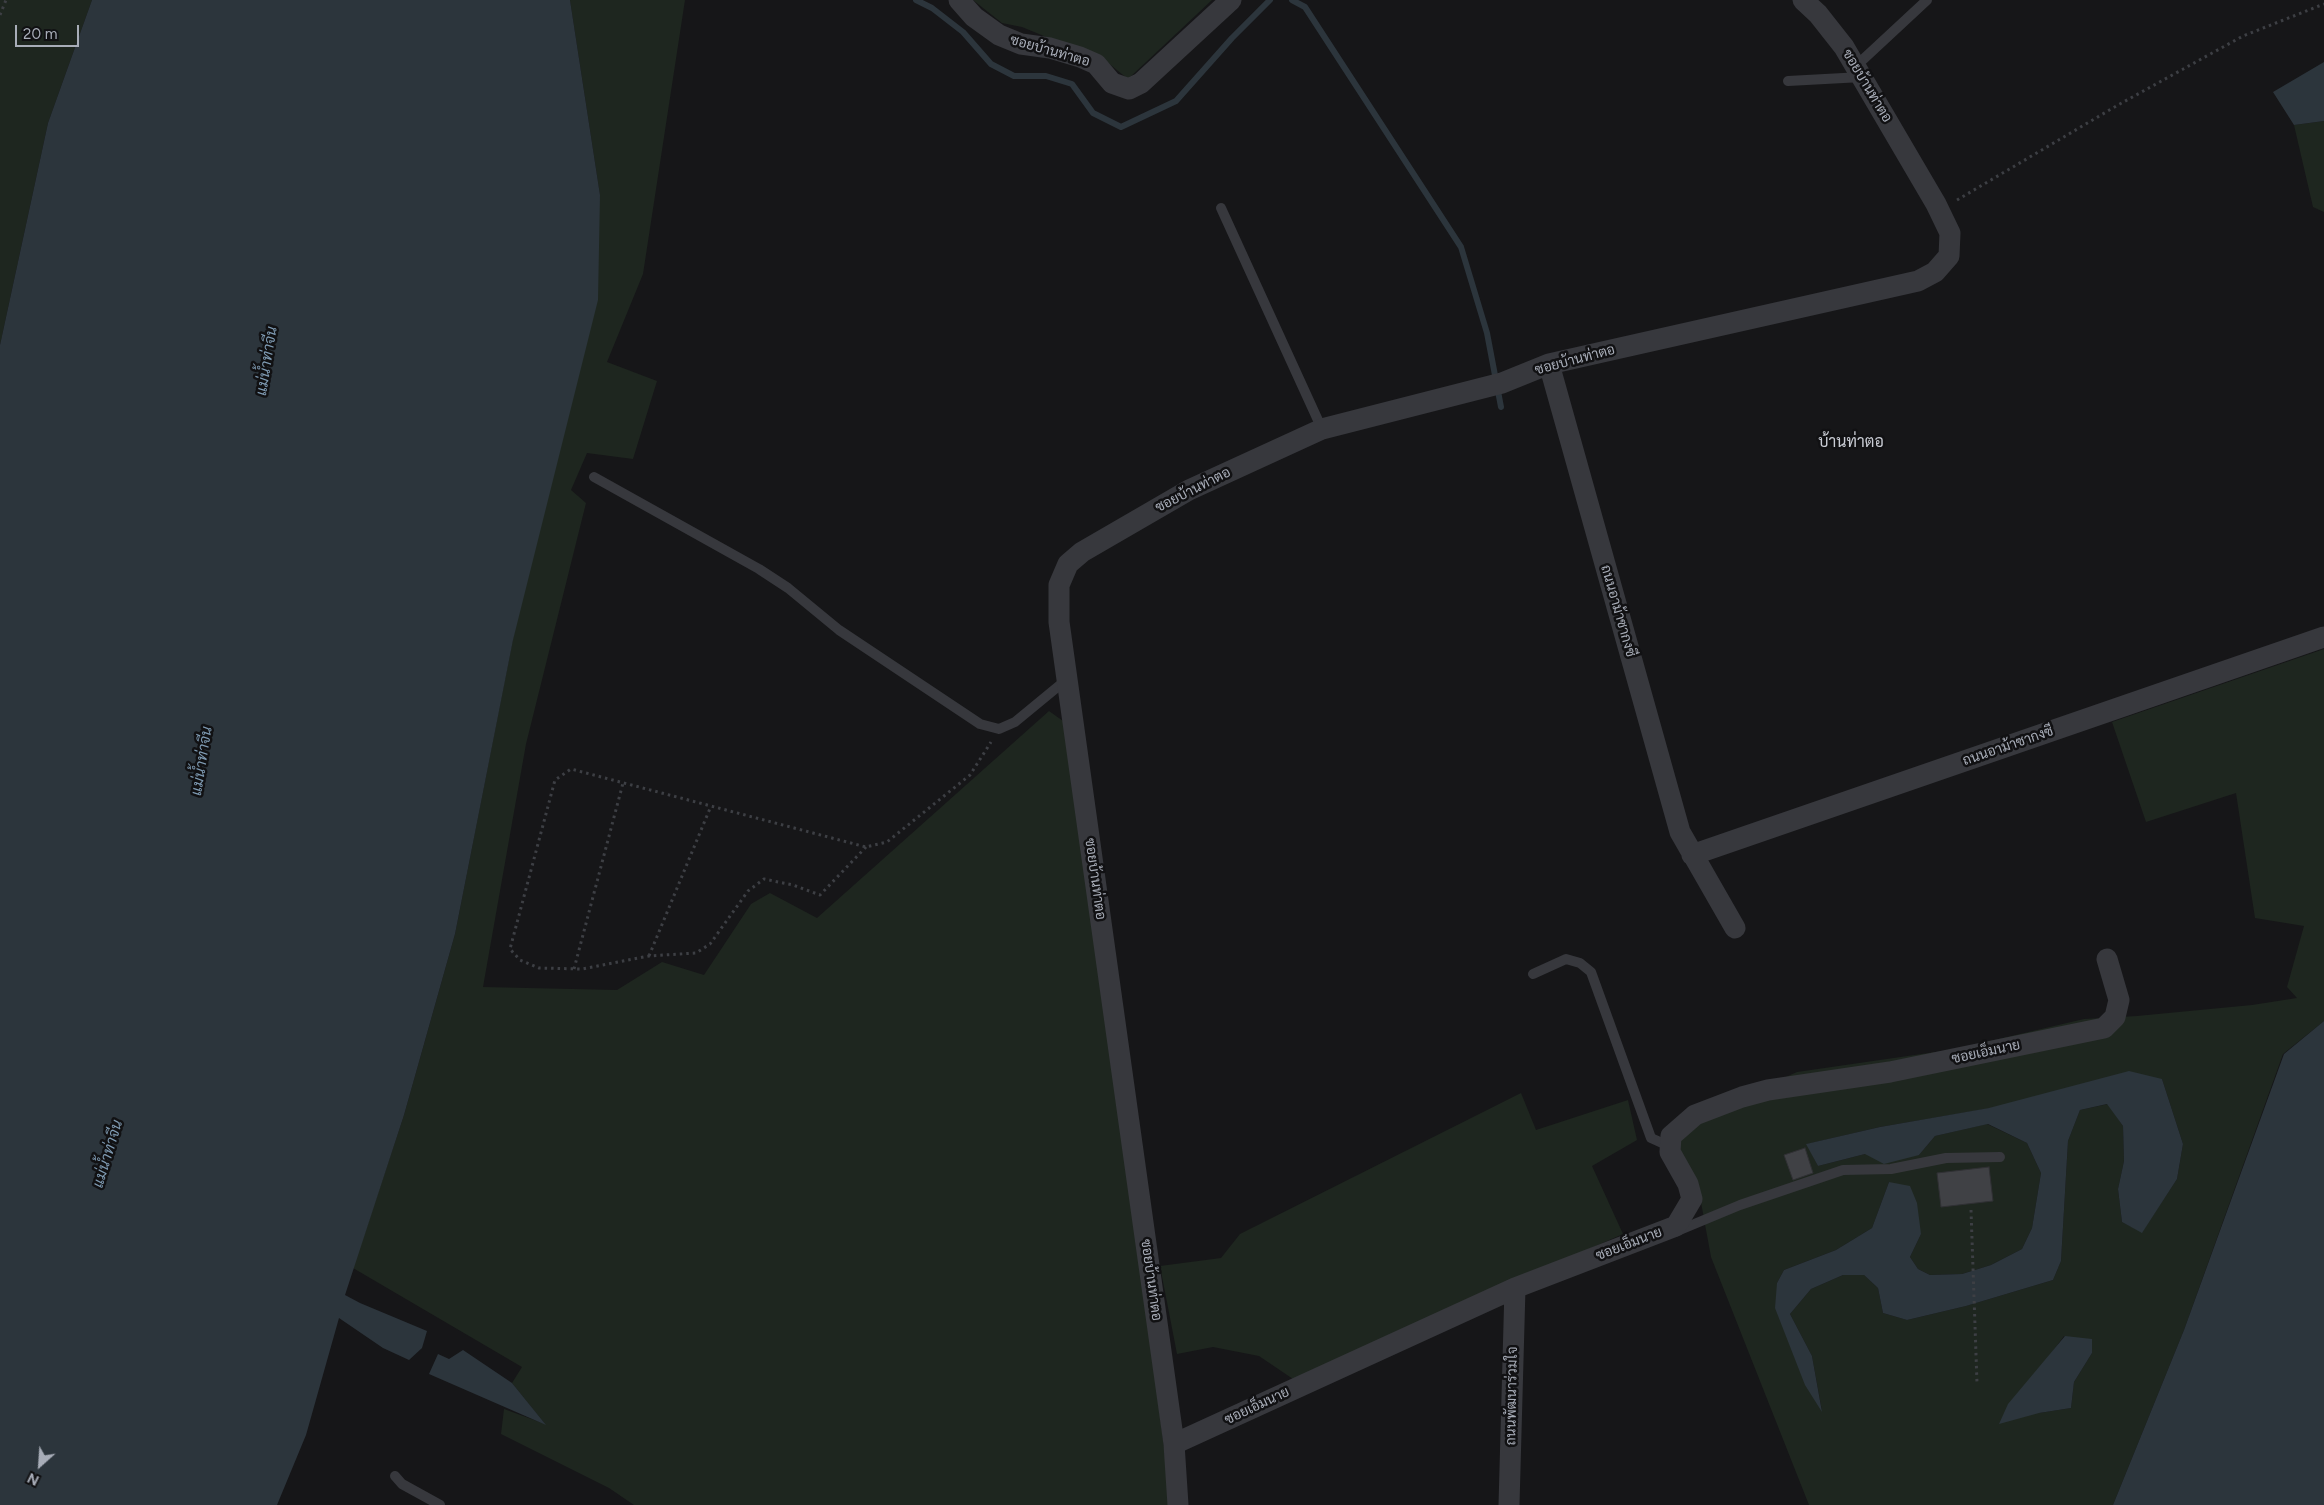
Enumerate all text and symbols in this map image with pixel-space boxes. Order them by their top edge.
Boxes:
scale bar [18,15,81,47]
text: 20 m [23,25,57,43]
street label: ซอยบ้านท่าตอ [1008,32,1092,70]
street label: ซอยบ้านท่าตอ [1839,46,1895,126]
water label: แม่น้ำท่าจีน [253,325,281,397]
street label: ซอยบ้านท่าตอ [1533,341,1617,379]
district label: บ้านท่าตอ [1818,432,1884,452]
street label: ซอยบ้านท่าตอ [1153,464,1233,516]
street label: ถนนอาม้าซากงซี [1597,563,1639,659]
street label: ถนนอาม้าซากงซี [1960,723,2056,769]
water label: แม่น้ำท่าจีน [188,725,216,797]
street label: ซอยบ้านท่าตอ [1081,837,1109,921]
street label: ซอยเอ็มนาย [1950,1037,2022,1067]
water label: แม่น้ำท่าจีน [89,1118,127,1190]
street label: ซอยเอ็มนาย [1593,1224,1665,1264]
street label: ซอยบ้านท่าตอ [1137,1238,1165,1322]
street label: ถนนพัฒนาร่วมใจ [1503,1346,1521,1446]
street label: ซอยเอ็มนาย [1222,1384,1292,1428]
north arrow [15,1440,65,1490]
text: N [25,1469,42,1489]

